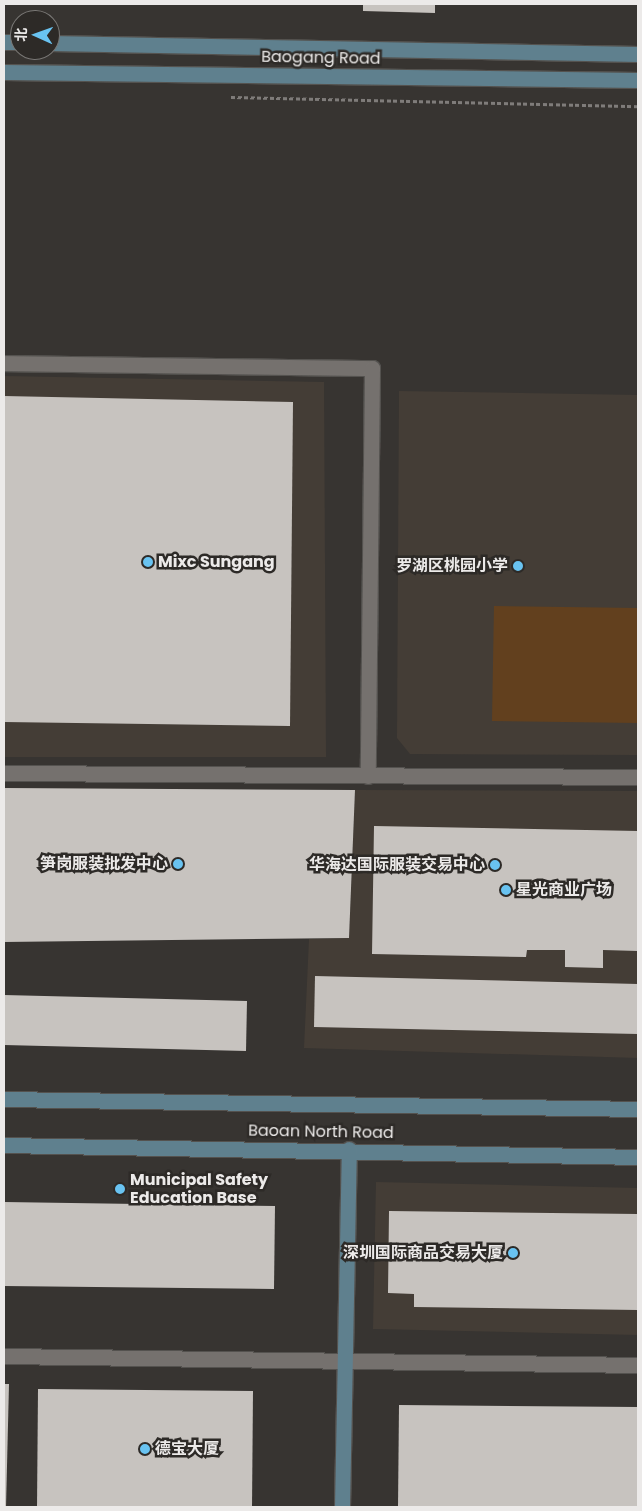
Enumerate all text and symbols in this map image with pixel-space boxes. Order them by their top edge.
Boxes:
north arrow [10,10,60,60]
text: 北 [11,27,31,42]
street label: Baogang Road [261,47,381,69]
place label: Mixc Sungang [158,552,275,572]
marker: Mixc Sungang [142,556,154,568]
place label: 罗湖区桃园小学 [396,556,508,576]
marker: 罗湖区桃园小学 [512,560,524,572]
place label: 笋岗服装批发中心 [40,854,168,874]
place label: 华海达国际服装交易中心 [309,855,485,875]
marker: 笋岗服装批发中心 [172,858,184,870]
marker: 华海达国际服装交易中心 [489,859,501,871]
place label: 星光商业广场 [516,880,612,900]
marker: 星光商业广场 [500,884,512,896]
street label: Baoan North Road [248,1121,394,1143]
place label: Municipal Safety Education Base [130,1170,268,1208]
marker: Municipal Safety Education Base [114,1183,126,1195]
place label: 深圳国际商品交易大厦 [343,1243,503,1263]
marker: 深圳国际商品交易大厦 [507,1247,519,1259]
place label: 德宝大厦 [155,1439,219,1459]
marker: 德宝大厦 [139,1443,151,1455]

